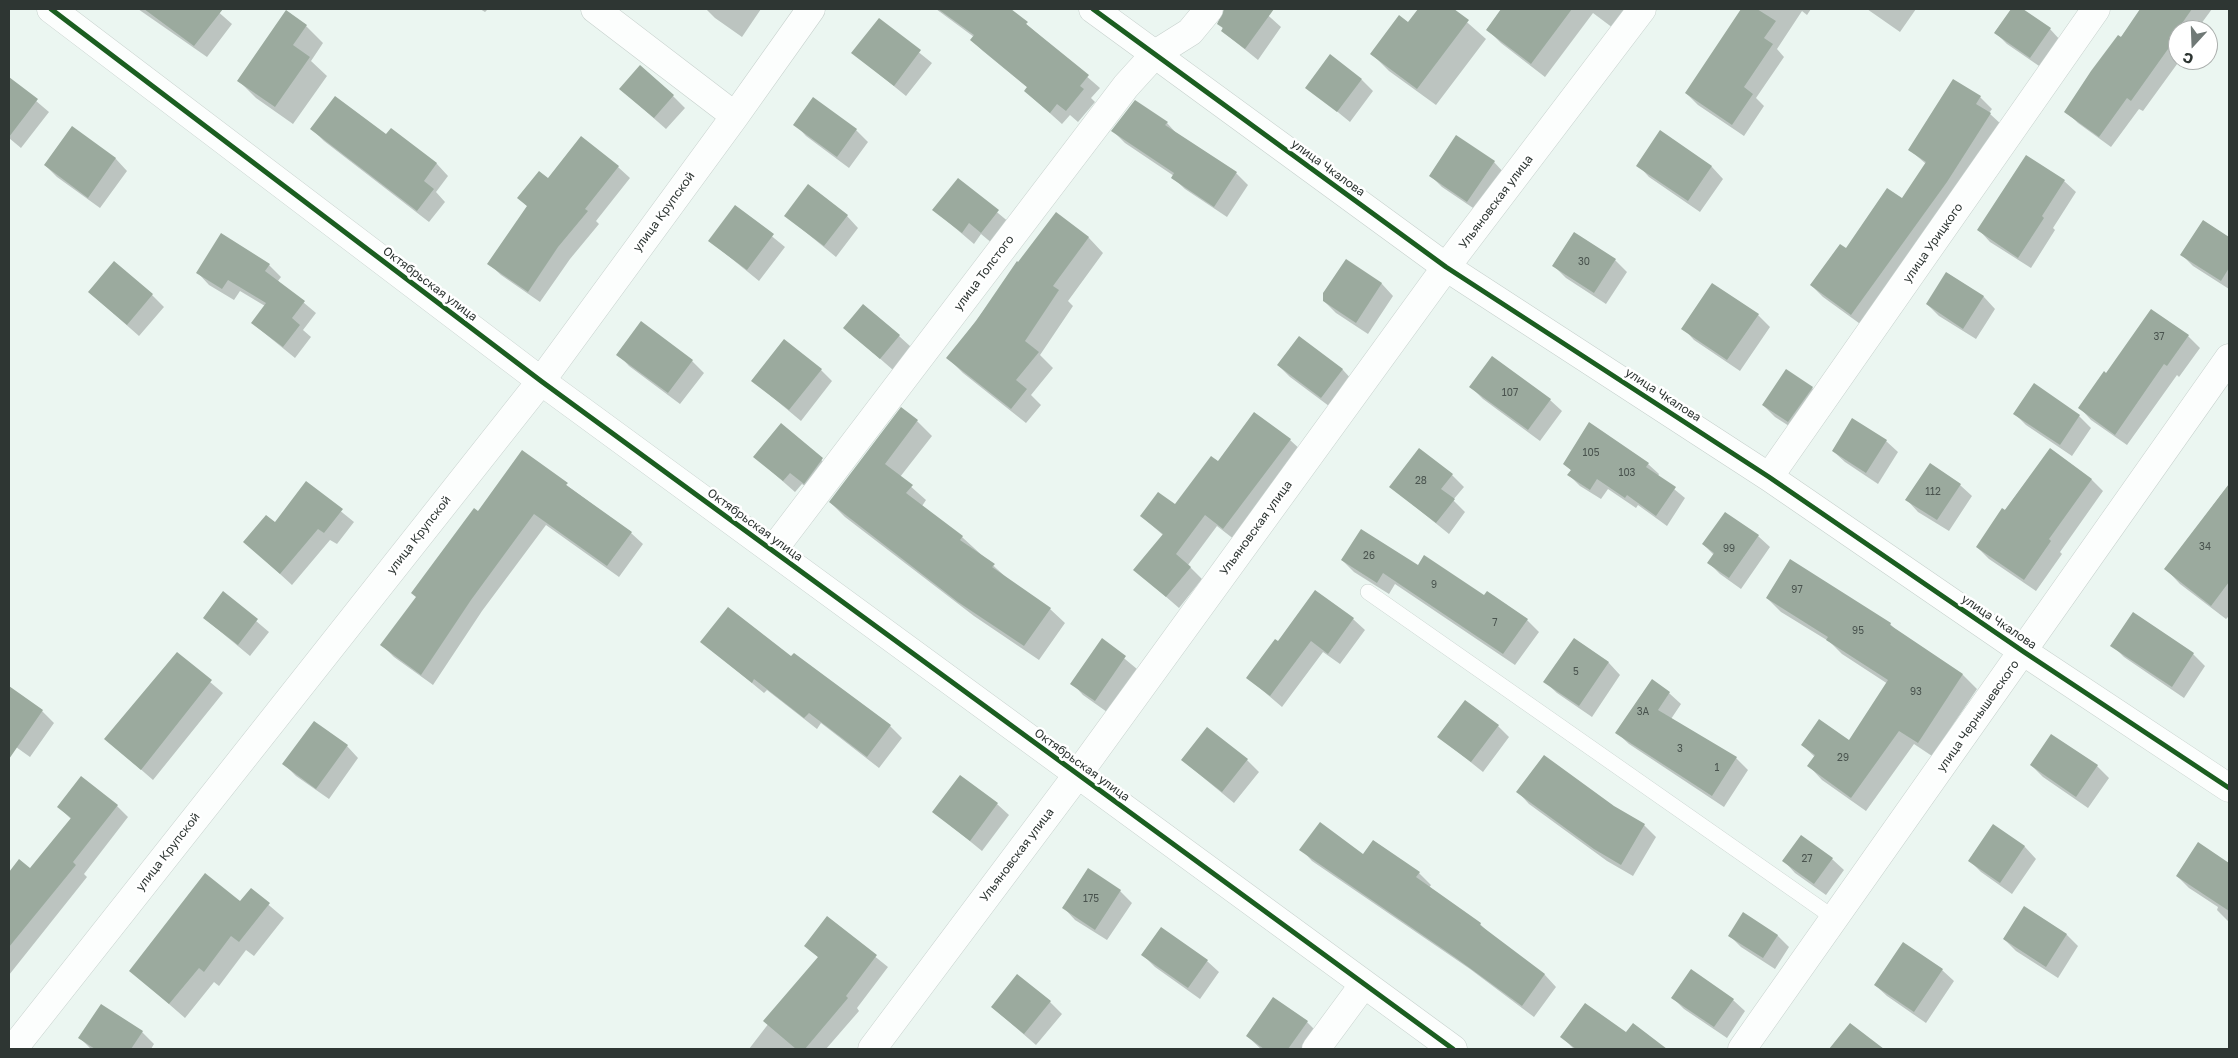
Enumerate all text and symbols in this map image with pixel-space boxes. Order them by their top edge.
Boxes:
north arrow [2168,20,2218,70]
text: С [2180,49,2196,68]
street label: улица Чкалова [1288,136,1368,200]
street label: Ульяновская улица [1456,152,1536,252]
street label: улица Крупской [630,169,698,255]
street label: улица Урицкого [1900,200,1966,286]
street label: улица Толстого [951,232,1017,314]
street label: Октябрьская улица [380,244,480,324]
house number: 30 [1578,256,1590,268]
house number: 37 [2153,331,2165,343]
street label: улица Чкалова [1622,365,1704,425]
house number: 107 [1502,387,1518,399]
house number: 105 [1583,447,1599,459]
house number: 103 [1619,467,1635,479]
house number: 28 [1415,475,1427,487]
street label: Ульяновская улица [1217,478,1295,578]
street label: Октябрьская улица [704,486,806,564]
house number: 112 [1925,486,1941,498]
street label: улица Крупской [384,493,454,577]
house number: 34 [2199,541,2211,553]
house number: 99 [1723,543,1735,555]
house number: 26 [1363,550,1375,562]
house number: 9 [1431,579,1437,591]
house number: 97 [1791,584,1803,596]
street label: улица Чкалова [1959,592,2039,652]
house number: 7 [1492,617,1498,629]
house number: 95 [1852,625,1864,637]
street label: улица Чернышевского [1934,657,2022,775]
house number: 5 [1573,666,1579,678]
house number: 93 [1910,686,1922,698]
house number: 3А [1637,706,1649,718]
street label: Октябрьская улица [1031,726,1133,804]
house number: 3 [1677,743,1683,755]
house number: 29 [1837,752,1849,764]
house number: 1 [1715,762,1719,774]
street label: Ульяновская улица [977,805,1057,905]
street label: улица Крупской [133,810,203,894]
house number: 27 [1801,853,1813,865]
house number: 175 [1083,893,1099,905]

